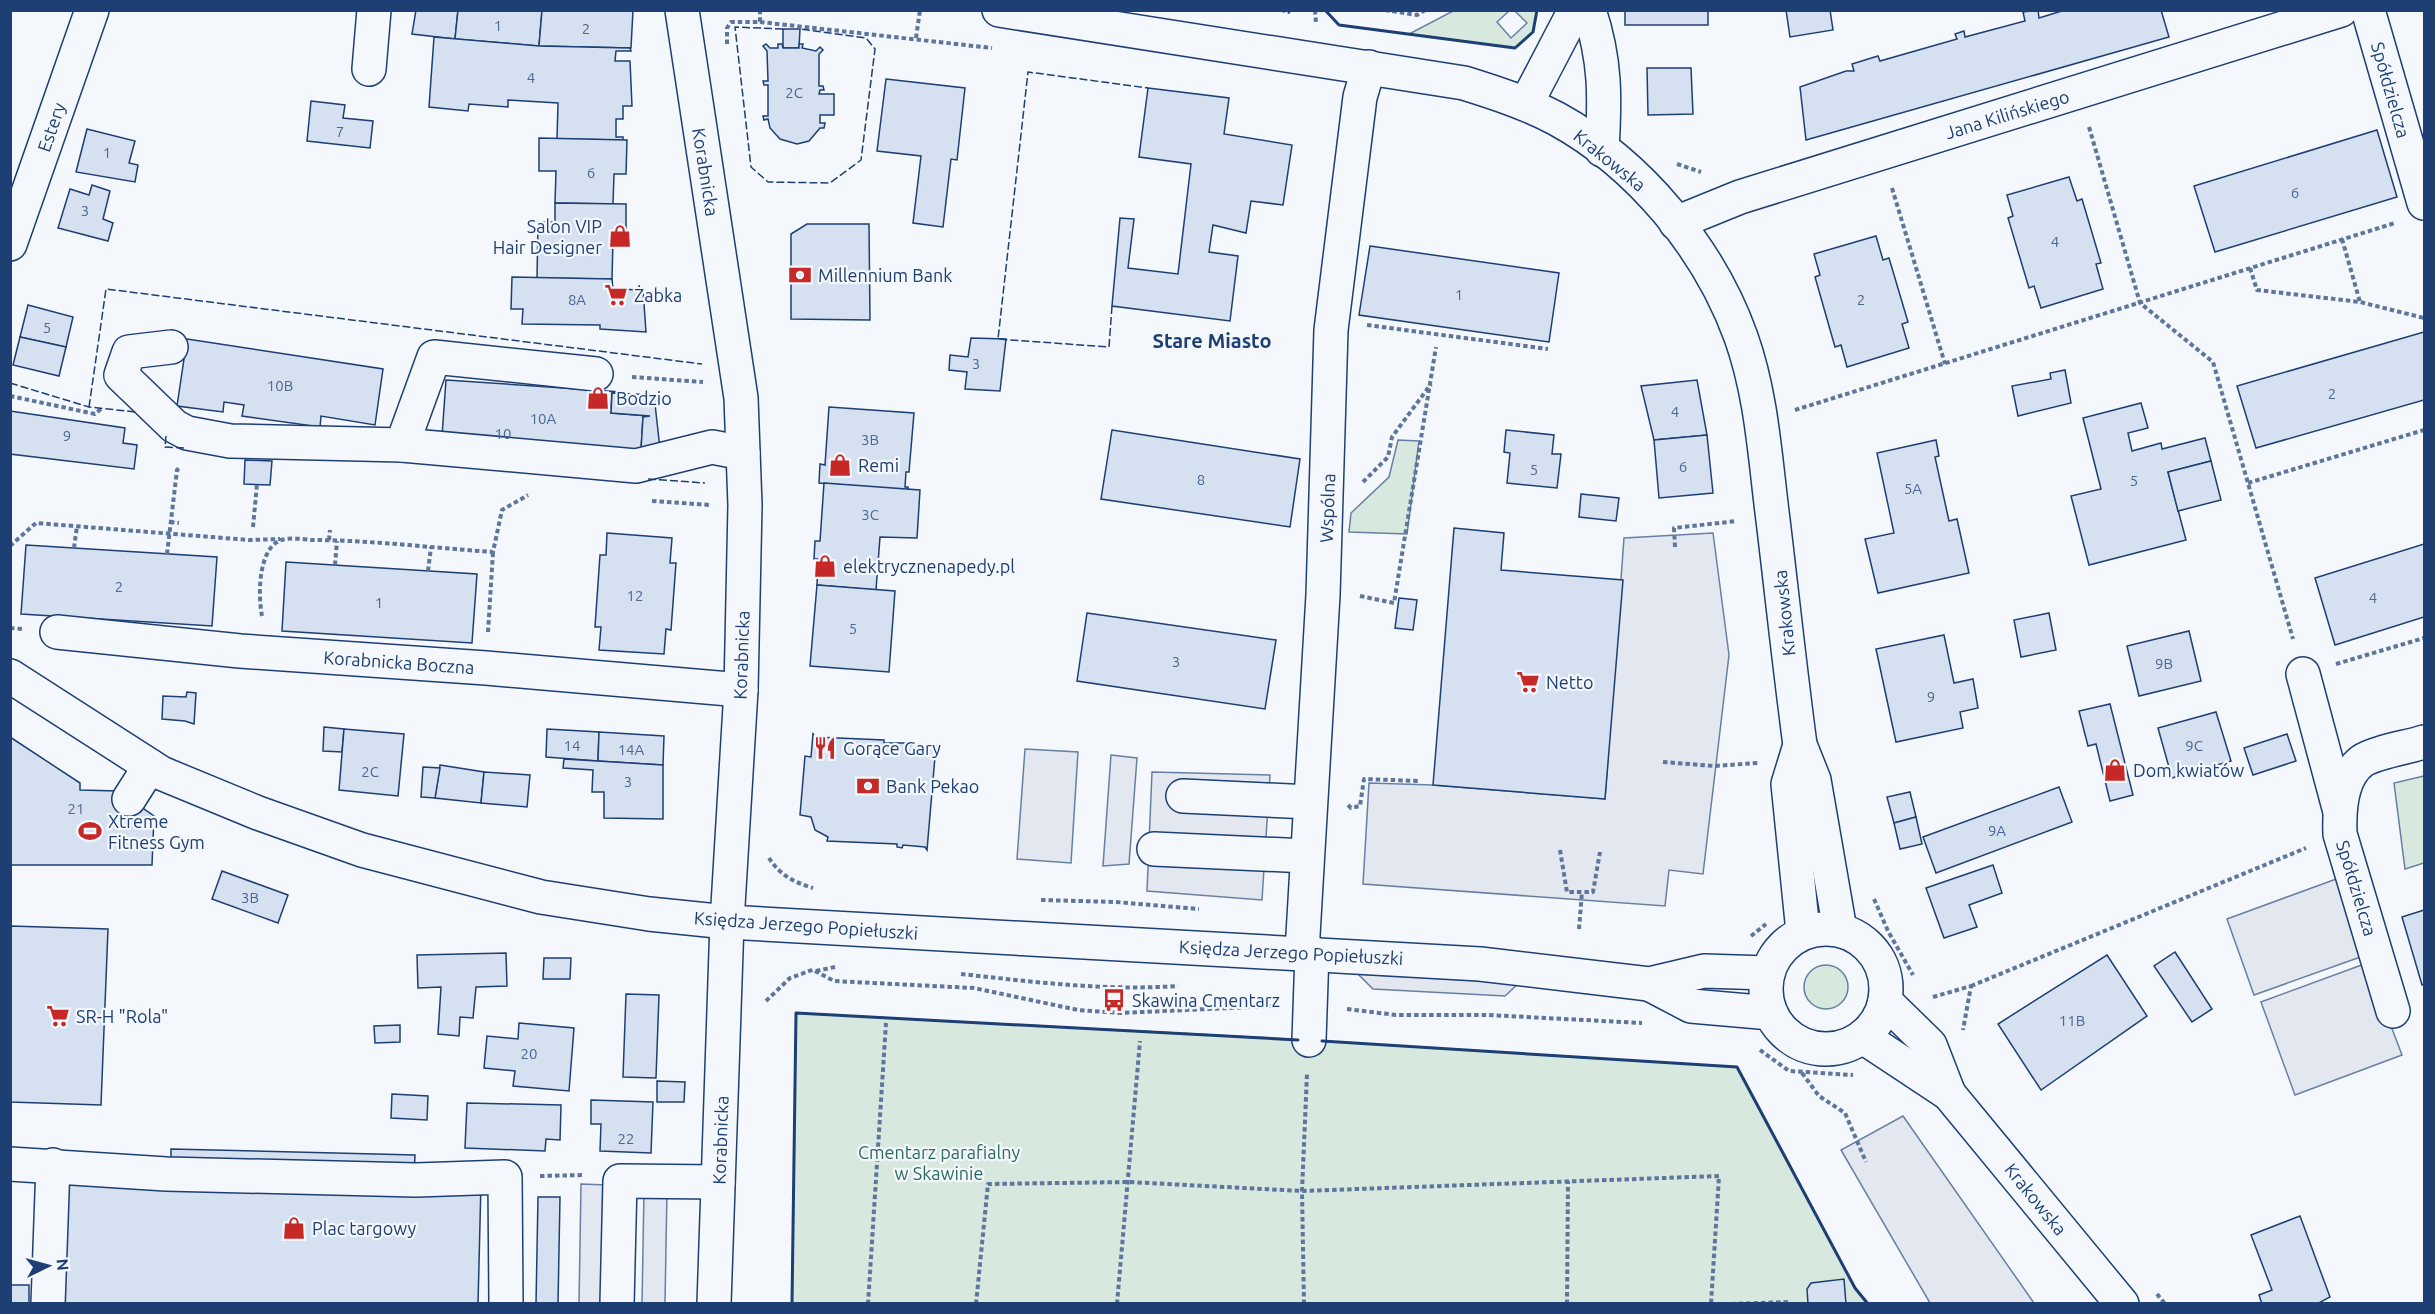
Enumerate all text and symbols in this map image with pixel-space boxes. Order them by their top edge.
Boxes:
house number: 1 [494,17,502,34]
house number: 2 [582,20,590,37]
street label: Spółdzielcza [2368,40,2414,140]
house number: 4 [527,69,535,86]
house number: 2C [785,84,803,101]
street label: Jana Kilińskiego [1942,86,2072,142]
street label: Estery [33,99,69,154]
house number: 7 [336,123,344,140]
street label: Krakowska [1570,125,1650,195]
street label: Korabnicka [689,126,723,218]
house number: 1 [103,144,111,161]
house number: 6 [587,164,595,181]
house number: 6 [2291,184,2299,201]
house number: 3 [81,202,89,219]
place label: Salon VIP Hair Designer [493,216,602,257]
shop icon: Salon VIP Hair Designer [607,223,633,249]
house number: 4 [2051,233,2059,250]
bank icon: Millennium Bank [787,262,813,288]
place label: Millennium Bank [818,265,952,285]
supermarket icon: Żabka [603,282,629,308]
place label: Żabka [634,285,682,305]
house number: 1 [1455,286,1463,303]
house number: 8A [568,291,586,308]
house number: 2 [1857,291,1865,308]
house number: 5 [43,319,51,336]
district label: Stare Miasto [1153,329,1271,352]
house number: 3 [972,355,980,372]
house number: 10B [267,377,293,394]
shop icon: Bodzio [585,385,611,411]
house number: 2 [2328,385,2336,402]
place label: Bodzio [616,388,672,408]
house number: 4 [1671,403,1679,420]
house number: 10A [530,410,557,427]
house number: 10 [495,425,511,442]
house number: 9 [63,427,71,444]
house number: 3B [861,431,879,448]
shop icon: Remi [827,452,853,478]
place label: Remi [858,455,899,475]
house number: 6 [1679,458,1687,475]
house number: 5 [1530,461,1538,478]
house number: 8 [1197,471,1205,488]
house number: 5 [2130,472,2138,489]
street label: Wspólna [1316,473,1338,543]
house number: 5A [1904,480,1922,497]
house number: 3C [861,506,879,523]
shop icon: elektrycznenapedy.pl [812,553,838,579]
place label: elektrycznenapedy.pl [843,556,1015,576]
street label: Krakowska [1770,569,1798,657]
house number: 2 [115,578,123,595]
house number: 12 [627,587,643,604]
house number: 4 [2369,589,2377,606]
house number: 1 [375,594,383,611]
street label: Korabnicka [729,610,753,700]
house number: 5 [849,620,857,637]
street label: Korabnicka Boczna [323,647,475,677]
house number: 3 [1172,653,1180,670]
house number: 9B [2155,655,2173,672]
supermarket icon: Netto [1515,669,1541,695]
place label: Netto [1546,672,1593,692]
house number: 9 [1927,688,1935,705]
restaurant icon: Gorące Gary [812,735,838,761]
house number: 14 [564,737,580,754]
house number: 9C [2185,737,2203,754]
place label: Gorące Gary [843,738,941,758]
house number: 14A [618,741,645,758]
shop icon: Dom kwiatów [2102,757,2128,783]
place label: Dom kwiatów [2133,760,2244,780]
house number: 2C [361,763,379,780]
house number: 3 [624,773,632,790]
bank icon: Bank Pekao [855,773,881,799]
place label: Bank Pekao [886,776,979,796]
house number: 21 [68,800,84,817]
place label: Xtreme Fitness Gym [108,811,205,852]
sports icon: Xtreme Fitness Gym [77,818,103,844]
house number: 9A [1988,822,2006,839]
street label: Spółdzielcza [2333,838,2381,938]
house number: 3B [241,889,259,906]
street label: Księdza Jerzego Popiełuszki [693,907,919,943]
street label: Księdza Jerzego Popiełuszki [1178,936,1404,968]
bus stop icon: Skawina Cmentarz [1101,987,1127,1013]
place label: Skawina Cmentarz [1132,990,1280,1010]
supermarket icon: SR-H "Rola" [45,1003,71,1029]
place label: SR-H "Rola" [76,1006,168,1026]
house number: 11B [2059,1012,2085,1029]
house number: 20 [521,1045,537,1062]
street label: Korabnicka [708,1095,732,1185]
house number: 22 [618,1130,634,1147]
park label: Cmentarz parafialny w Skawinie [858,1142,1020,1183]
street label: Krakowska [2001,1159,2071,1239]
shop icon: Plac targowy [281,1215,307,1241]
place label: Plac targowy [312,1218,417,1238]
north arrow [18,1236,78,1296]
text: N [53,1258,72,1271]

